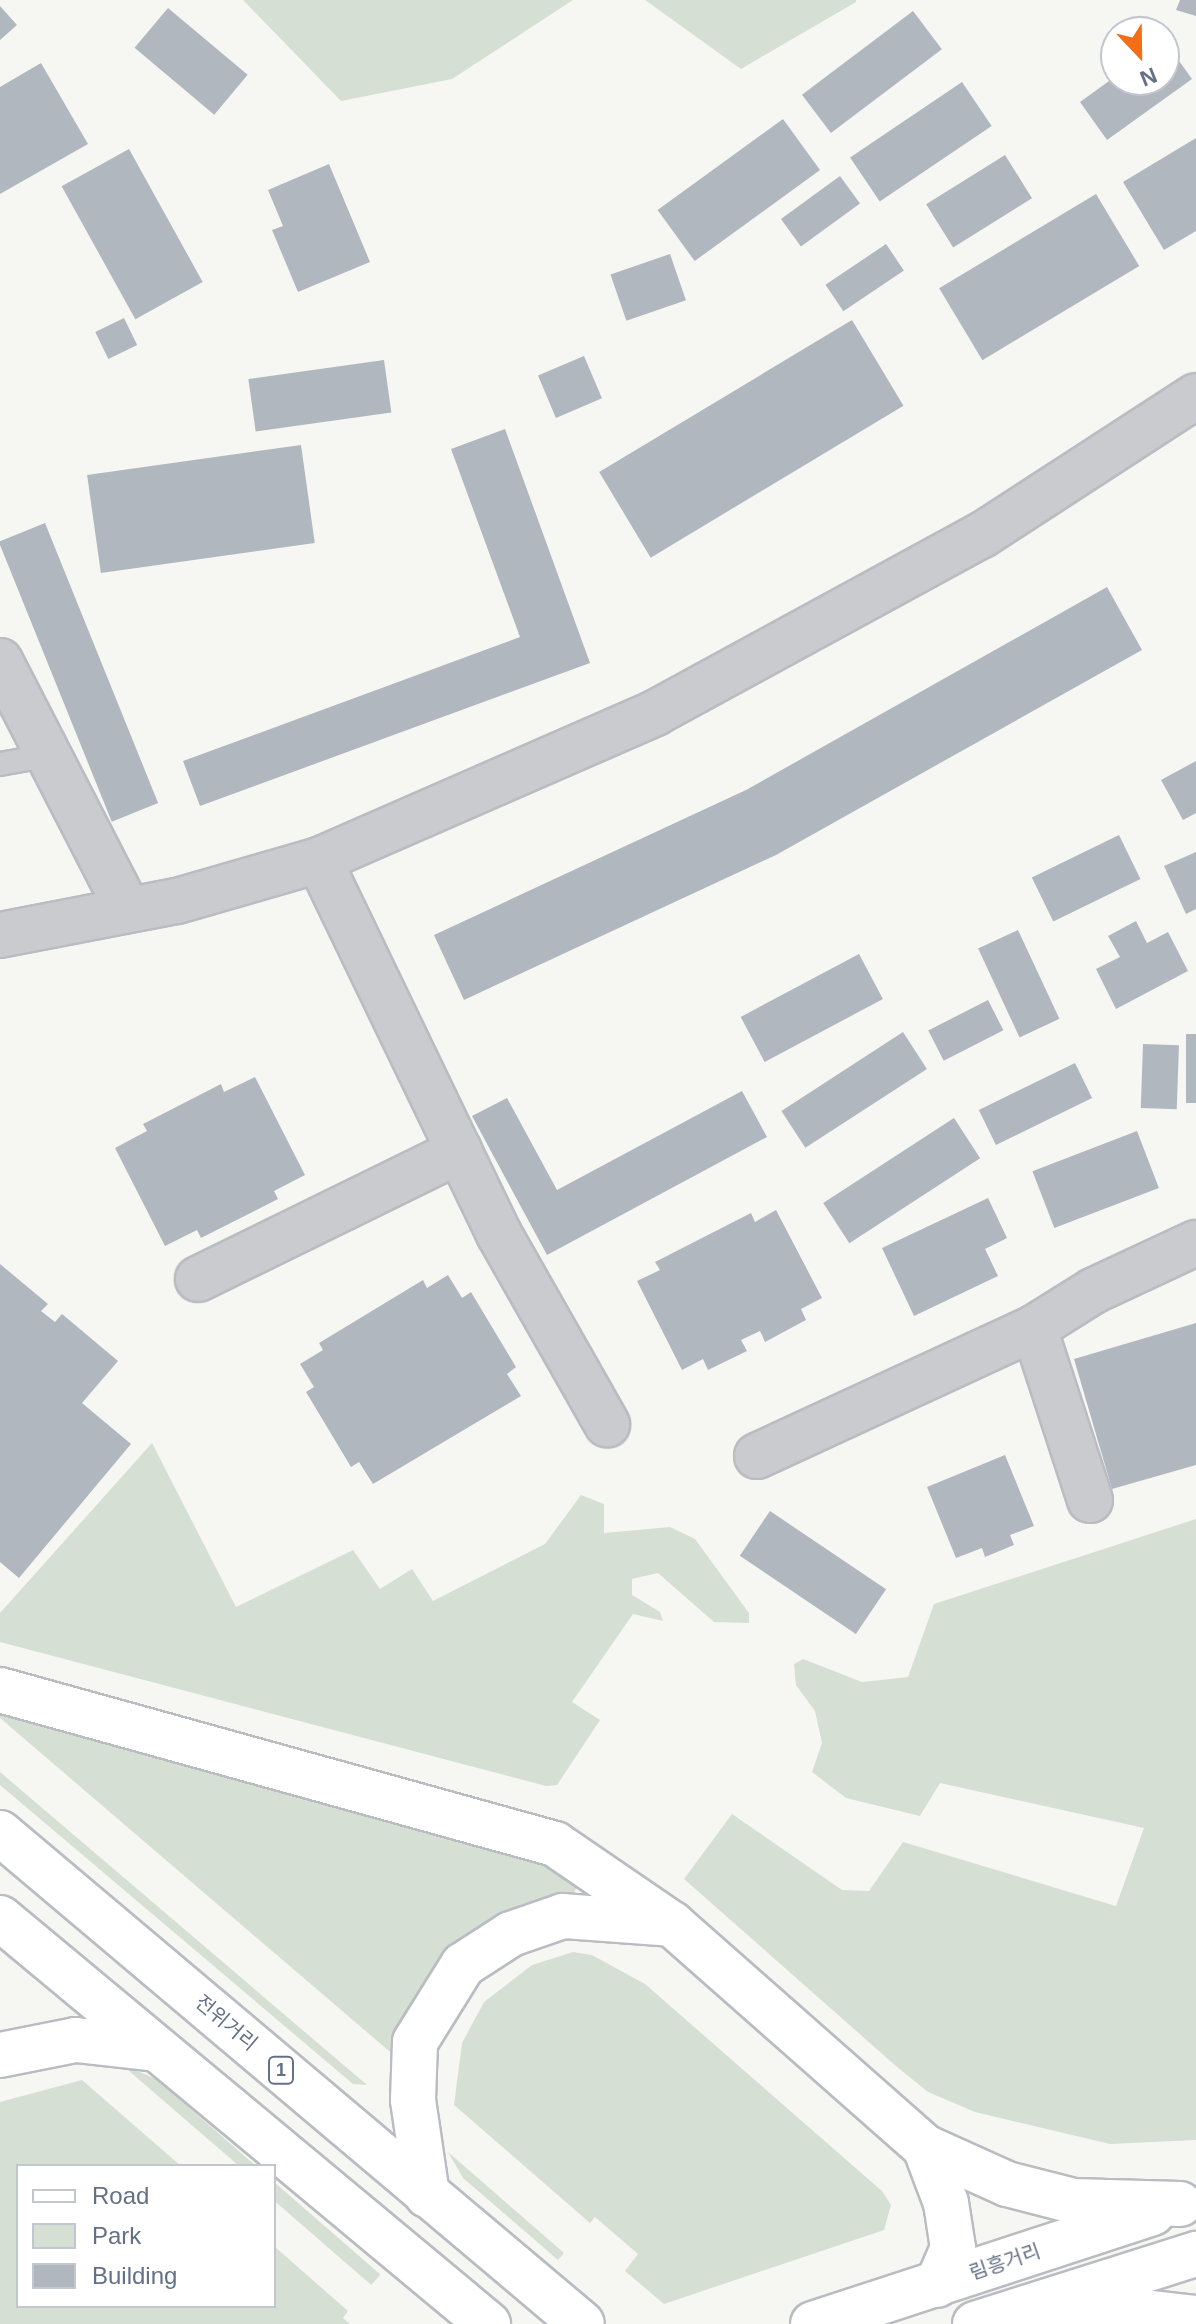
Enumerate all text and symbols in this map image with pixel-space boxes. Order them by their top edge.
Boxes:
north arrow [1100,16,1180,96]
text: N [1136,62,1160,91]
street label: 전위거리 [190,1990,262,2056]
road number: 1 [267,2056,295,2084]
legend [16,2164,276,2308]
text: Road [92,2182,149,2209]
text: Park [92,2222,141,2249]
street label: 림흥거리 [966,2239,1044,2285]
text: Building [92,2262,177,2289]

